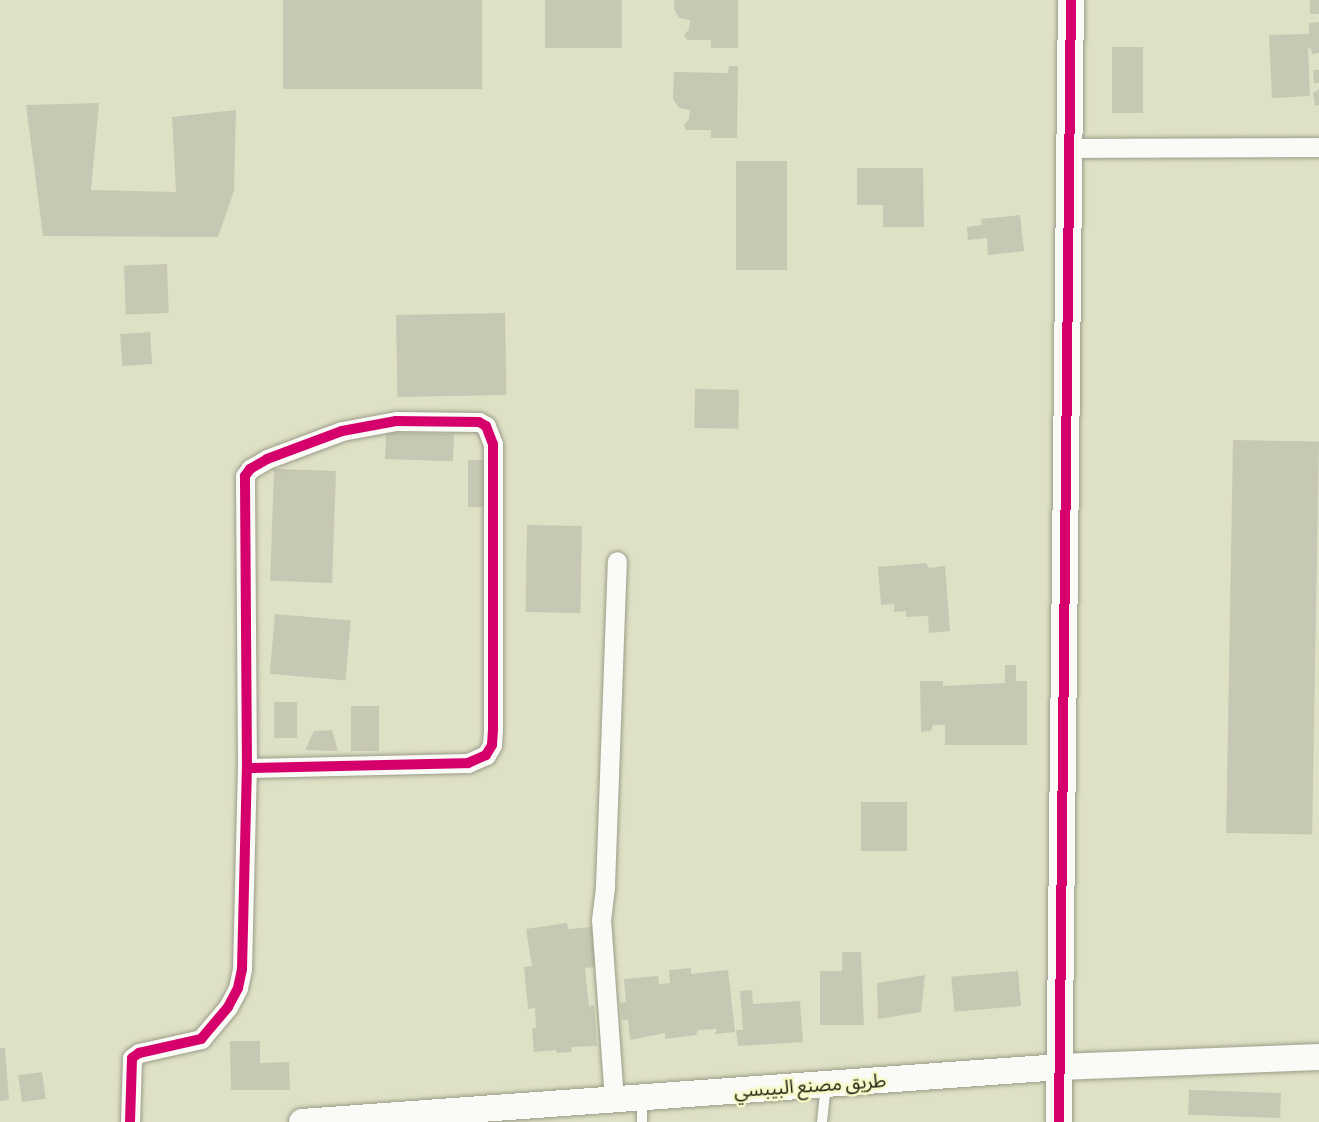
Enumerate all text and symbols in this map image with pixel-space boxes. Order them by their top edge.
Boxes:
street label: طريق مصنع البيبسي [733,1068,887,1102]

